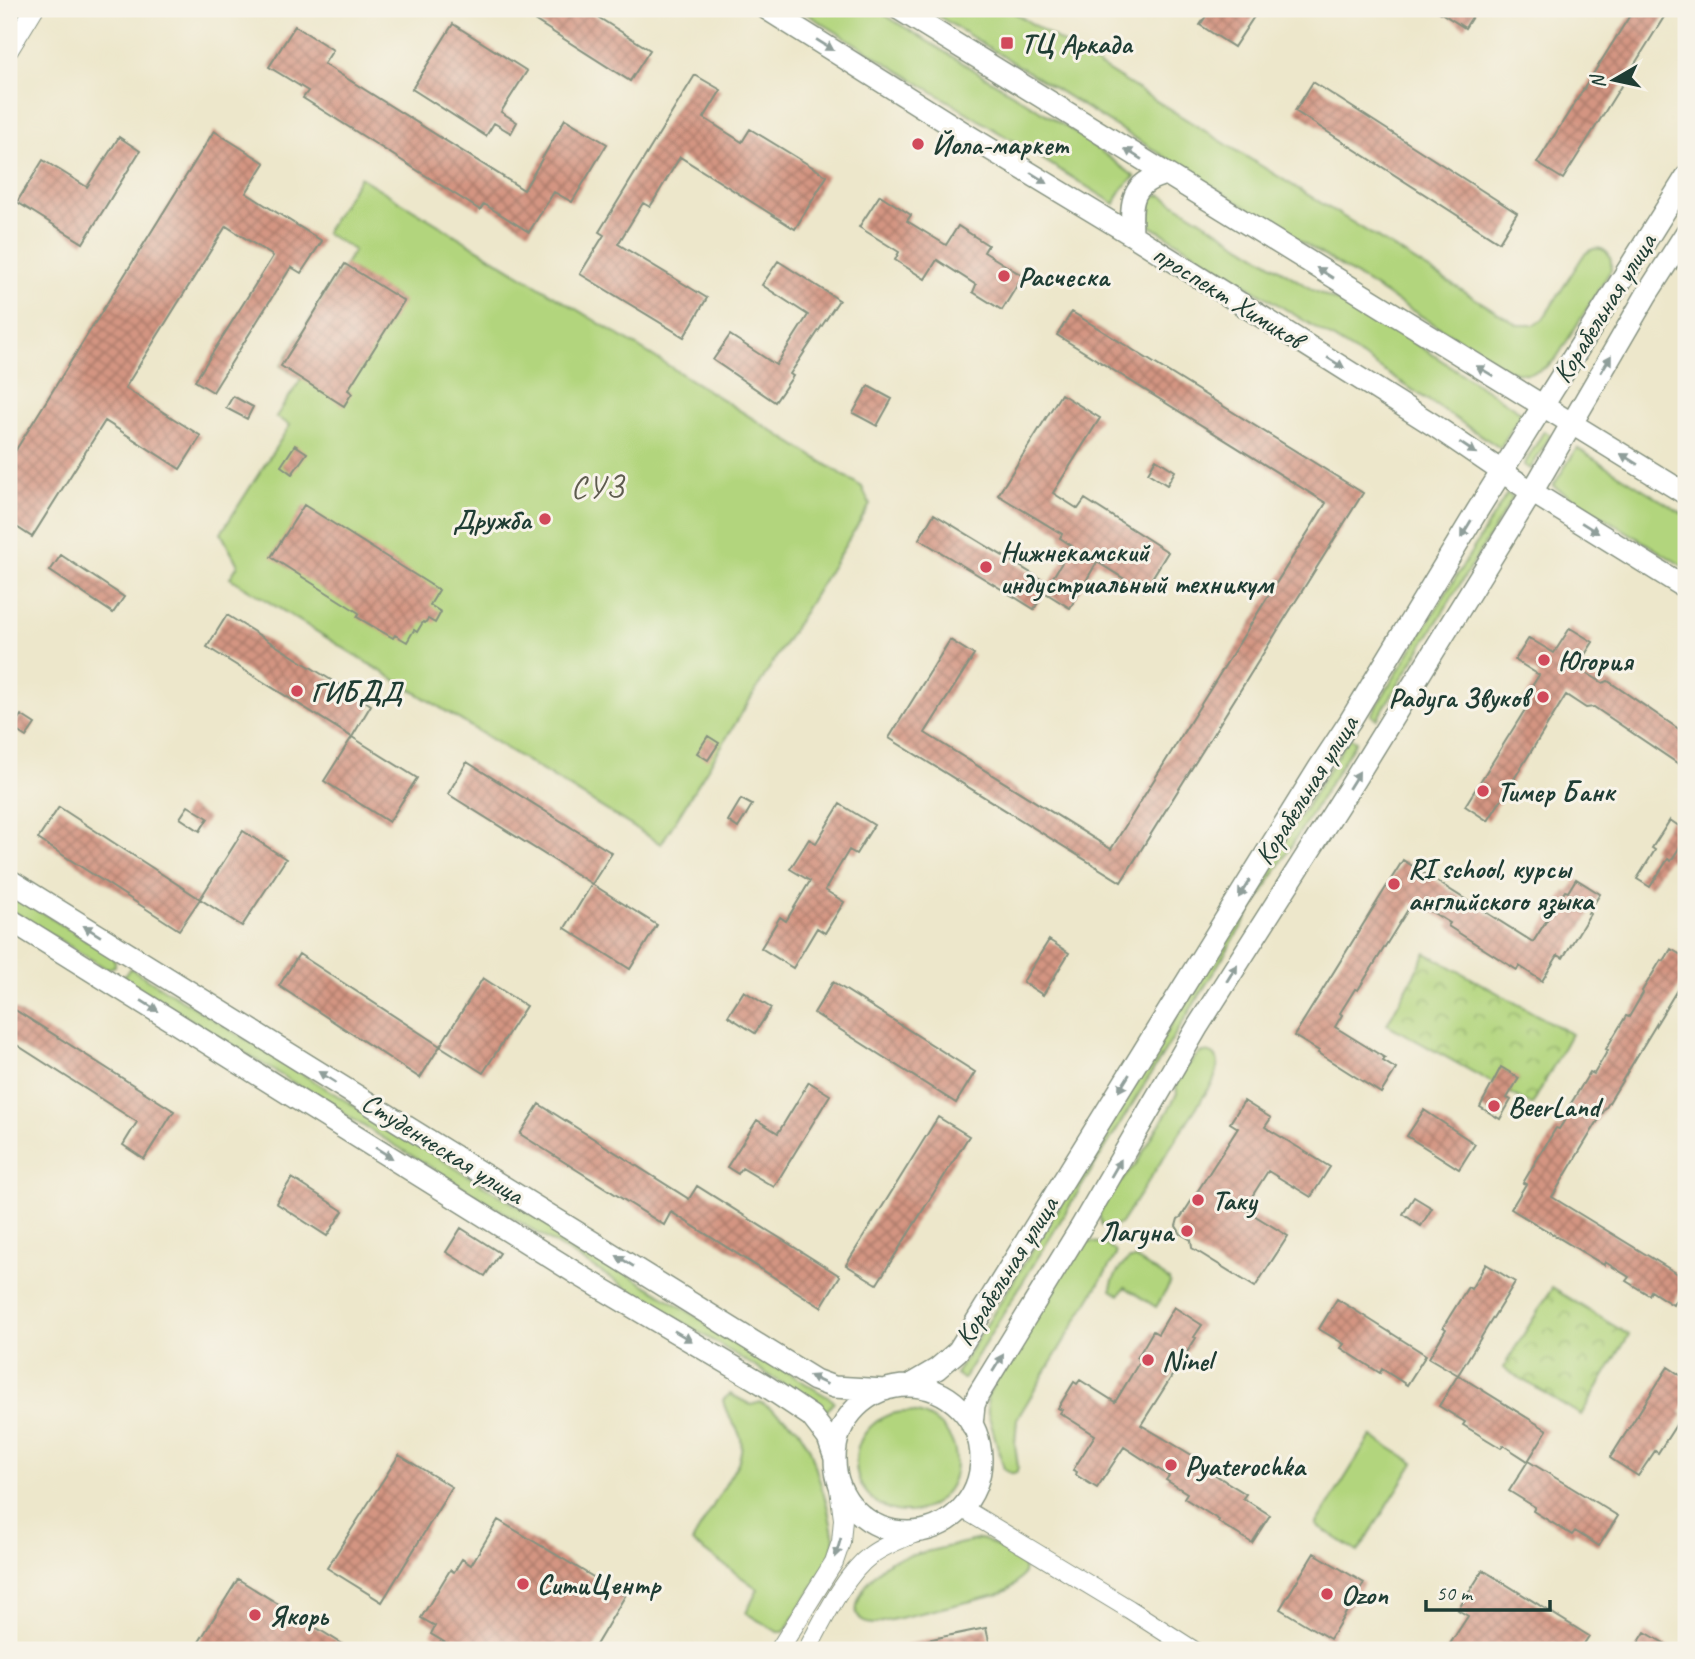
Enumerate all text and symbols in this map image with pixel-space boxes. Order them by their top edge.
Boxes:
place label: ТЦ Аркада [1021,26,1134,61]
marker: ТЦ Аркада [999,35,1015,51]
one-way arrow [815,39,834,52]
north arrow [1580,46,1650,116]
text: N [1585,72,1611,90]
place label: Йола-маркет [932,127,1069,162]
marker: Йола-маркет [910,136,926,152]
one-way arrow [1123,147,1142,160]
one-way arrow [1029,172,1048,184]
street label: Корабельная улица [1544,225,1665,389]
street label: проспект Химиков [1146,236,1314,359]
place label: Расческа [1018,259,1111,294]
one-way arrow [1316,266,1335,279]
marker: Расческа [996,268,1012,284]
one-way arrow [1600,355,1612,374]
one-way arrow [1326,357,1345,370]
one-way arrow [1475,364,1494,377]
one-way arrow [1459,442,1478,455]
one-way arrow [1619,452,1638,465]
district label: СУЗ [571,466,626,507]
place label: Дружба [453,502,533,537]
marker: Дружба [537,511,553,527]
one-way arrow [1460,520,1473,539]
one-way arrow [1581,521,1600,534]
place label: Нижнекамский индустриальный техникум [1000,534,1275,602]
marker: Нижнекамский индустриальный техникум [978,559,994,575]
place label: Югория [1558,643,1635,678]
marker: Югория [1536,652,1552,668]
place label: ГИБДД [311,674,404,709]
place label: Радуга Звуков [1388,680,1534,716]
marker: ГИБДД [289,683,305,699]
marker: Радуга Звуков [1535,689,1551,705]
street label: Корабельная улица [1246,707,1367,871]
one-way arrow [1347,771,1360,790]
place label: Тимер Банк [1497,774,1617,809]
marker: Тимер Банк [1475,783,1491,799]
place label: RI school, курсы английского языка [1408,851,1596,919]
marker: RI school, курсы английского языка [1386,876,1402,892]
one-way arrow [1237,880,1250,899]
one-way arrow [82,925,102,938]
one-way arrow [1225,963,1238,982]
one-way arrow [141,1000,160,1013]
one-way arrow [318,1070,337,1083]
one-way arrow [1118,1073,1130,1092]
street label: Студенческая улица [355,1084,532,1213]
place label: BeerLand [1508,1089,1604,1124]
marker: BeerLand [1486,1098,1502,1114]
one-way arrow [375,1146,394,1159]
one-way arrow [1109,1158,1121,1178]
place label: Таку [1212,1183,1259,1219]
street label: Корабельная улица [946,1188,1067,1352]
marker: Таку [1190,1192,1206,1208]
place label: Лагуна [1099,1214,1176,1250]
marker: Лагуна [1179,1223,1195,1239]
one-way arrow [615,1254,635,1267]
one-way arrow [673,1330,692,1342]
place label: Ninel [1162,1343,1218,1378]
marker: Ninel [1140,1352,1156,1368]
one-way arrow [991,1353,1004,1372]
one-way arrow [808,1375,828,1386]
place label: Pyaterochka [1185,1448,1307,1483]
marker: Pyaterochka [1163,1457,1179,1473]
one-way arrow [833,1538,843,1559]
place label: СитиЦентр [537,1567,663,1602]
scale bar [1426,1568,1550,1612]
marker: СитиЦентр [515,1576,531,1592]
place label: Ozon [1341,1577,1389,1612]
text: 50 m [1436,1580,1474,1606]
marker: Ozon [1319,1586,1335,1602]
place label: Якорь [269,1598,330,1633]
marker: Якорь [247,1607,263,1623]

